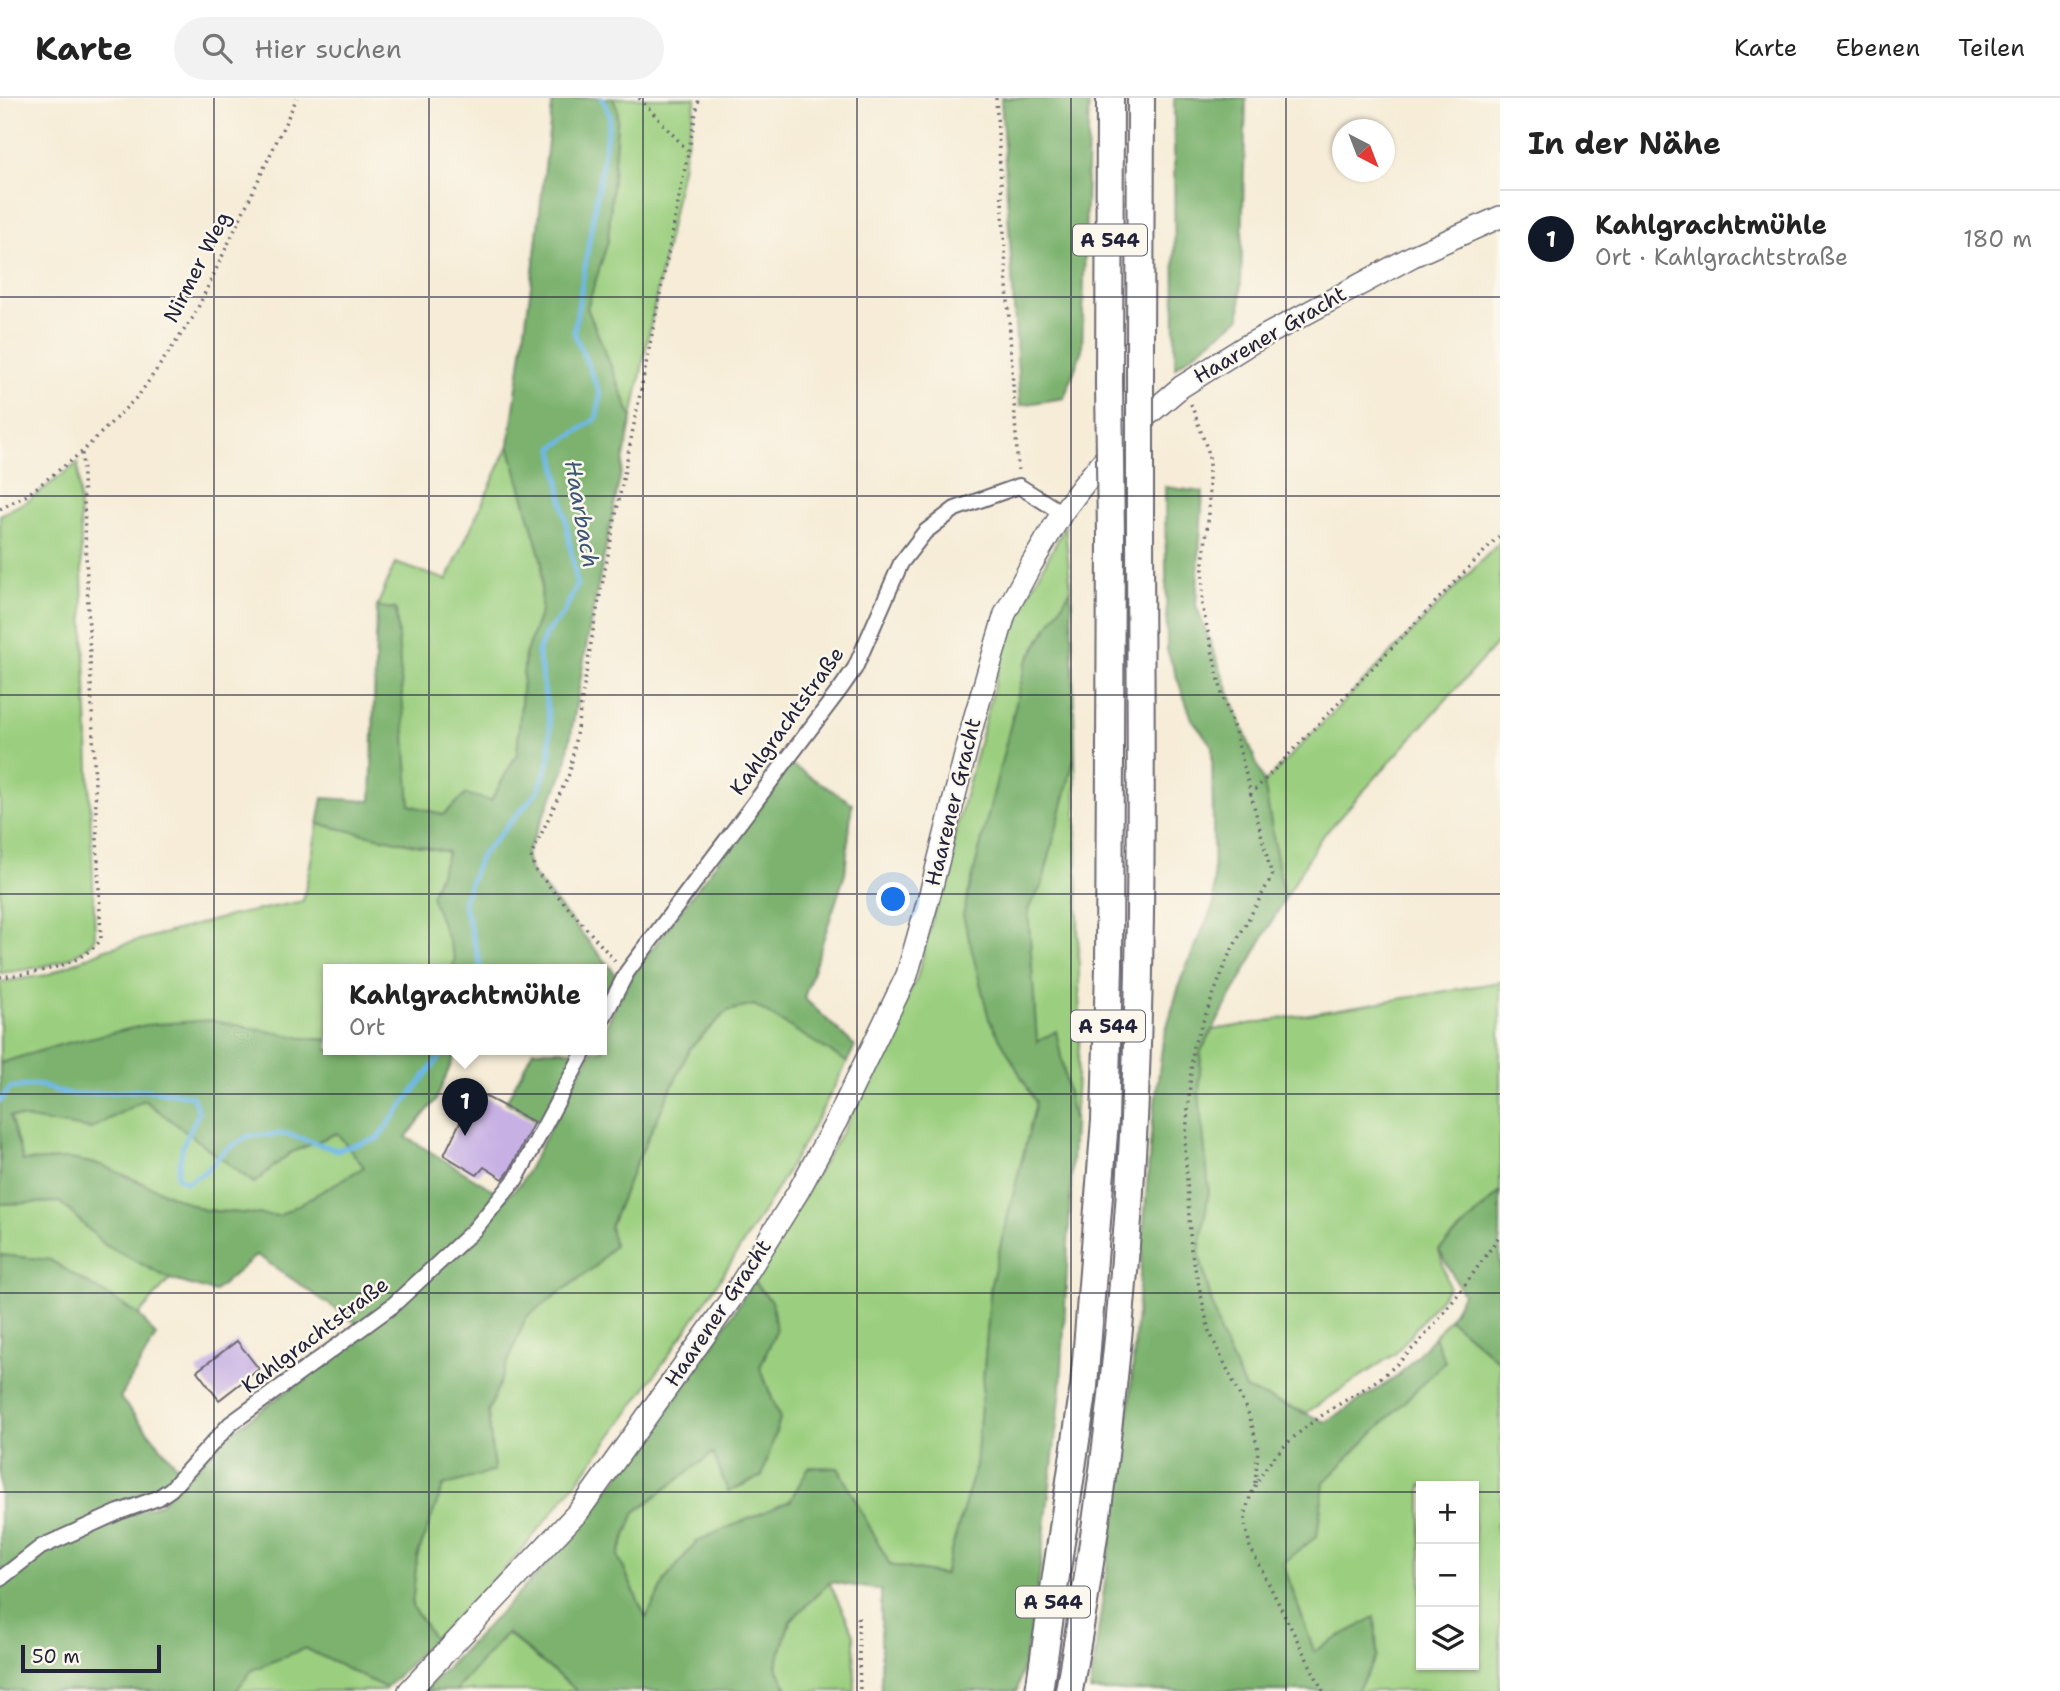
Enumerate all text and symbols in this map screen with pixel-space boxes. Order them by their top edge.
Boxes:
search box [174,17,664,80]
text: Karte [35,26,132,71]
icon: search [198,29,236,67]
text: Hier suchen [254,31,402,66]
text: Karte [1734,32,1797,64]
text: Ebenen [1835,32,1920,64]
text: Teilen [1958,32,2025,64]
north arrow [1332,119,1395,182]
text: In der Nähe [1528,123,1721,164]
street label: Nirmer Weg [157,207,237,327]
text: Kahlgrachtmühle [1595,207,1827,242]
road number: A 544 [1073,224,1147,256]
text: 1 [1546,224,1556,254]
text: 180 m [1963,224,2032,254]
text: Ort · Kahlgrachtstraße [1595,242,1848,272]
street label: Haarener Gracht [1188,280,1352,390]
water label: Haarbach [558,458,606,570]
street label: Kahlgrachtstraße [724,641,850,801]
street label: Haarener Gracht [919,715,987,889]
your location [876,882,910,916]
popup [323,964,607,1055]
text: Kahlgrachtmühle [349,977,581,1012]
road number: A 544 [1071,1010,1145,1042]
text: Ort [349,1012,386,1042]
pin: 1 [442,1078,488,1136]
street label: Haarener Gracht [658,1234,778,1392]
street label: Kahlgrachtstraße [236,1270,394,1400]
map controls [1416,1481,1479,1670]
button: + [1416,1481,1479,1544]
button: − [1416,1544,1479,1607]
road number: A 544 [1016,1586,1090,1618]
button: layers [1416,1607,1479,1670]
scale bar [21,1642,161,1674]
text: 50 m [32,1644,80,1669]

